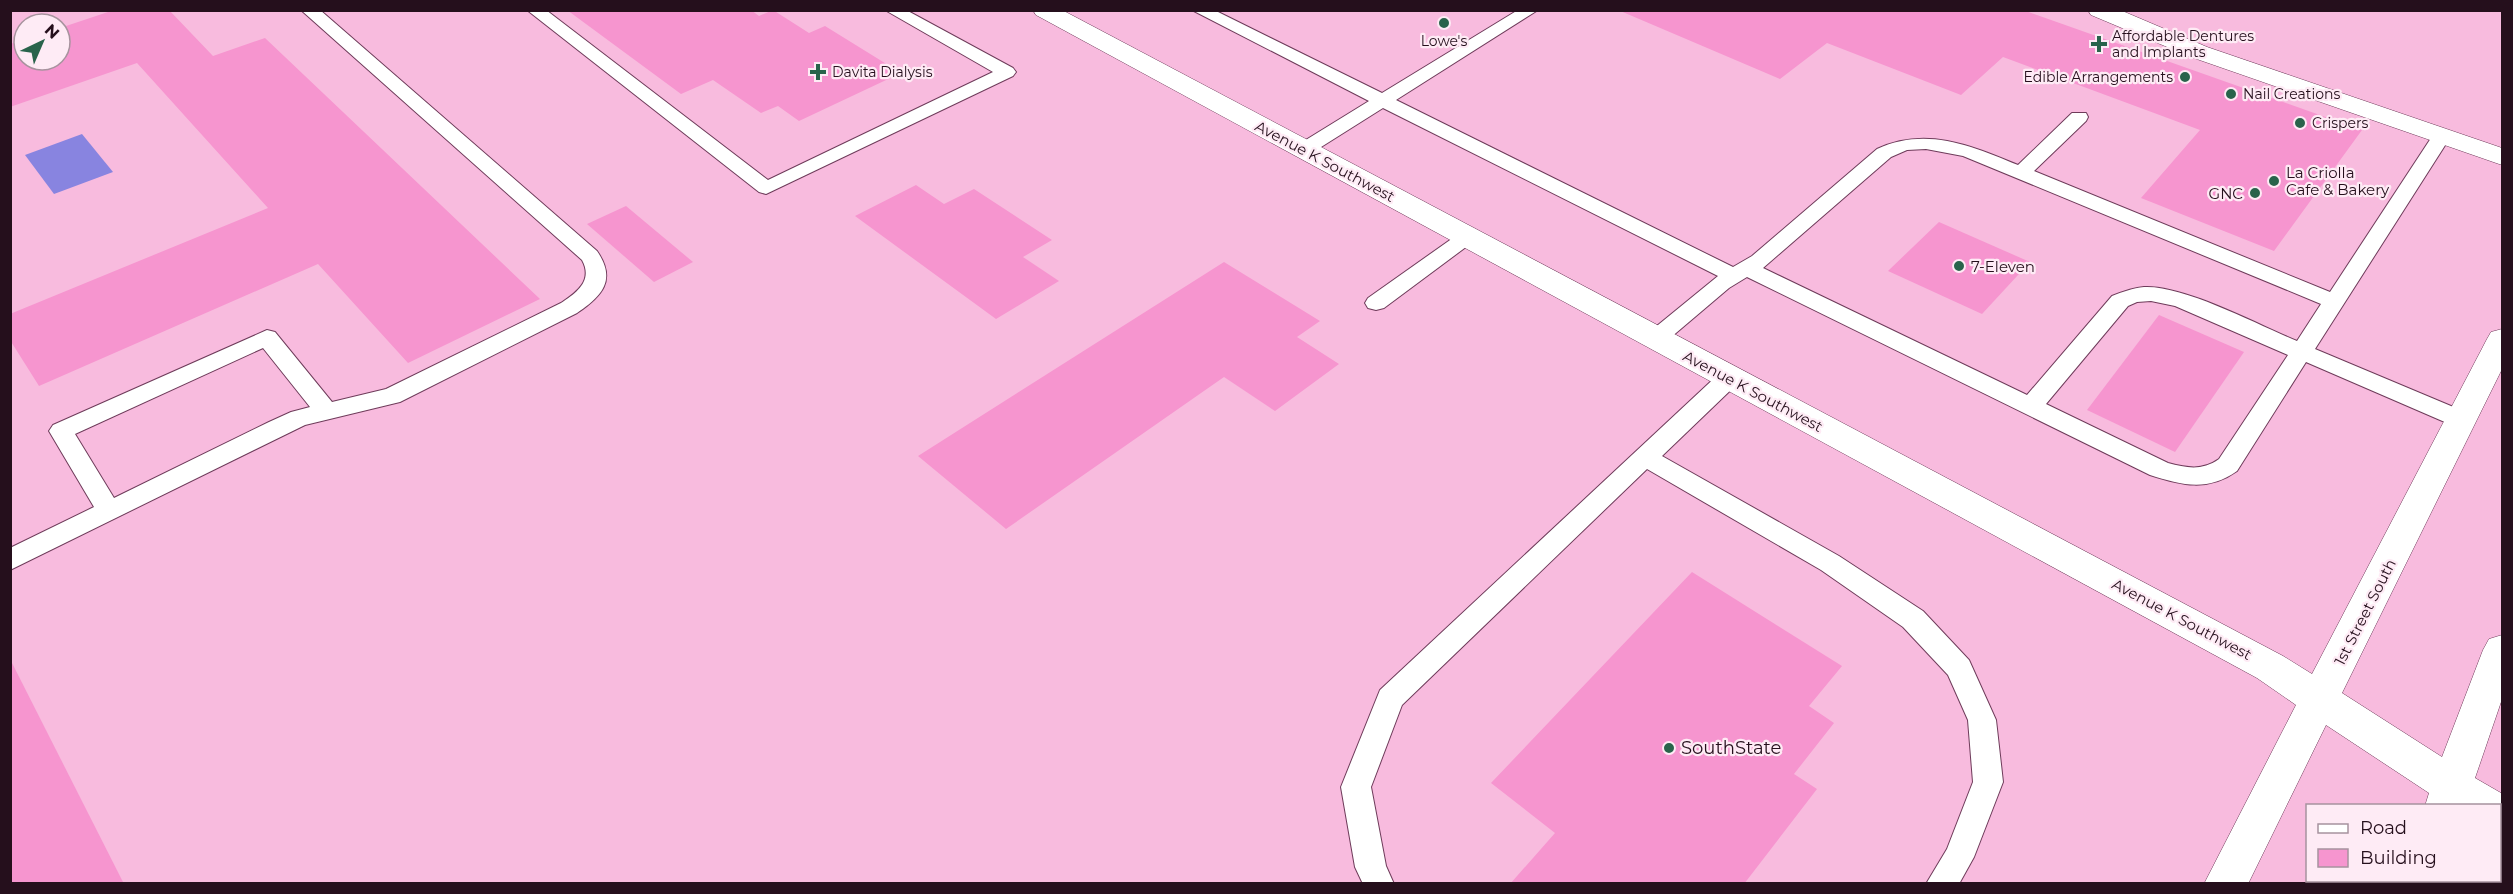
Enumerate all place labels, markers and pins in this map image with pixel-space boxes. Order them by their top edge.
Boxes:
marker: Lowe's [1437,16,1451,30]
place label: Affordable Dentures and Implants [2112,27,2254,61]
place label: Lowe's [1421,32,1467,50]
marker: Affordable Dentures and Implants [2090,35,2108,53]
marker: Davita Dialysis [809,63,827,81]
place label: Davita Dialysis [832,63,933,81]
place label: Edible Arrangements [2023,68,2173,86]
marker: Edible Arrangements [2178,70,2192,84]
place label: Nail Creations [2243,85,2340,103]
marker: Nail Creations [2224,87,2238,101]
place label: Crispers [2312,114,2369,132]
marker: Crispers [2293,116,2307,130]
place label: La Criolla Cafe & Bakery [2286,163,2390,199]
marker: La Criolla Cafe & Bakery [2267,174,2281,188]
place label: GNC [2209,184,2243,203]
marker: GNC [2248,186,2262,200]
place label: 7-Eleven [1971,257,2035,276]
marker: 7-Eleven [1952,259,1966,273]
place label: SouthState [1681,737,1782,759]
marker: SouthState [1662,741,1676,755]

